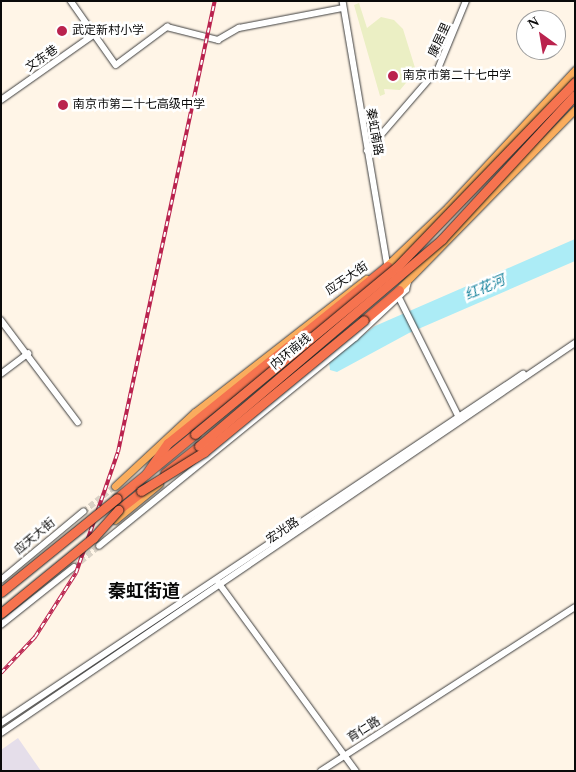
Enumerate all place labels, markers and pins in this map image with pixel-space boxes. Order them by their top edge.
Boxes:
place label: 武定新村小学 [72,24,144,38]
marker: 武定新村小学 [56,25,68,37]
place label: 南京市第二十七中学 [403,69,511,83]
marker: 南京市第二十七中学 [387,70,399,82]
place label: 南京市第二十七高级中学 [73,98,205,112]
marker: 南京市第二十七高级中学 [57,99,69,111]

